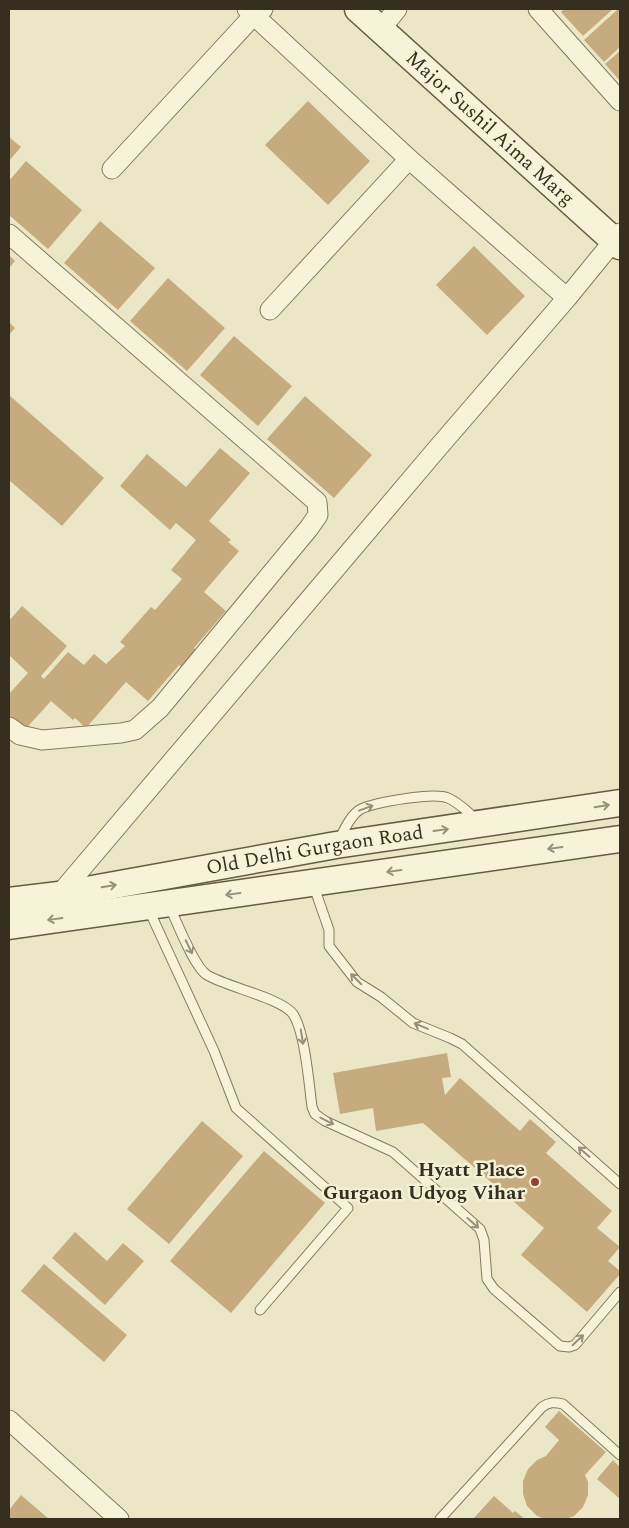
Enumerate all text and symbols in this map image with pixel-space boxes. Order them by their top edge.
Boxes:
street label: Major Sushil Aima Marg [399,44,581,213]
one-way arrow [594,800,610,810]
one-way arrow [358,803,373,812]
street label: Old Delhi Gurgaon Road [204,817,425,883]
one-way arrow [433,824,449,834]
one-way arrow [547,843,563,853]
one-way arrow [386,866,402,876]
one-way arrow [100,880,116,890]
one-way arrow [225,889,241,899]
one-way arrow [47,914,63,924]
one-way arrow [184,939,194,954]
one-way arrow [350,973,362,985]
one-way arrow [414,1020,429,1030]
one-way arrow [297,1029,307,1045]
one-way arrow [320,1116,335,1126]
one-way arrow [577,1146,590,1158]
place label: Hyatt Place Gurgaon Udyog Vihar [323,1155,525,1208]
marker: Hyatt Place Gurgaon Udyog Vihar [529,1176,541,1188]
one-way arrow [467,1217,480,1229]
one-way arrow [572,1334,584,1346]

